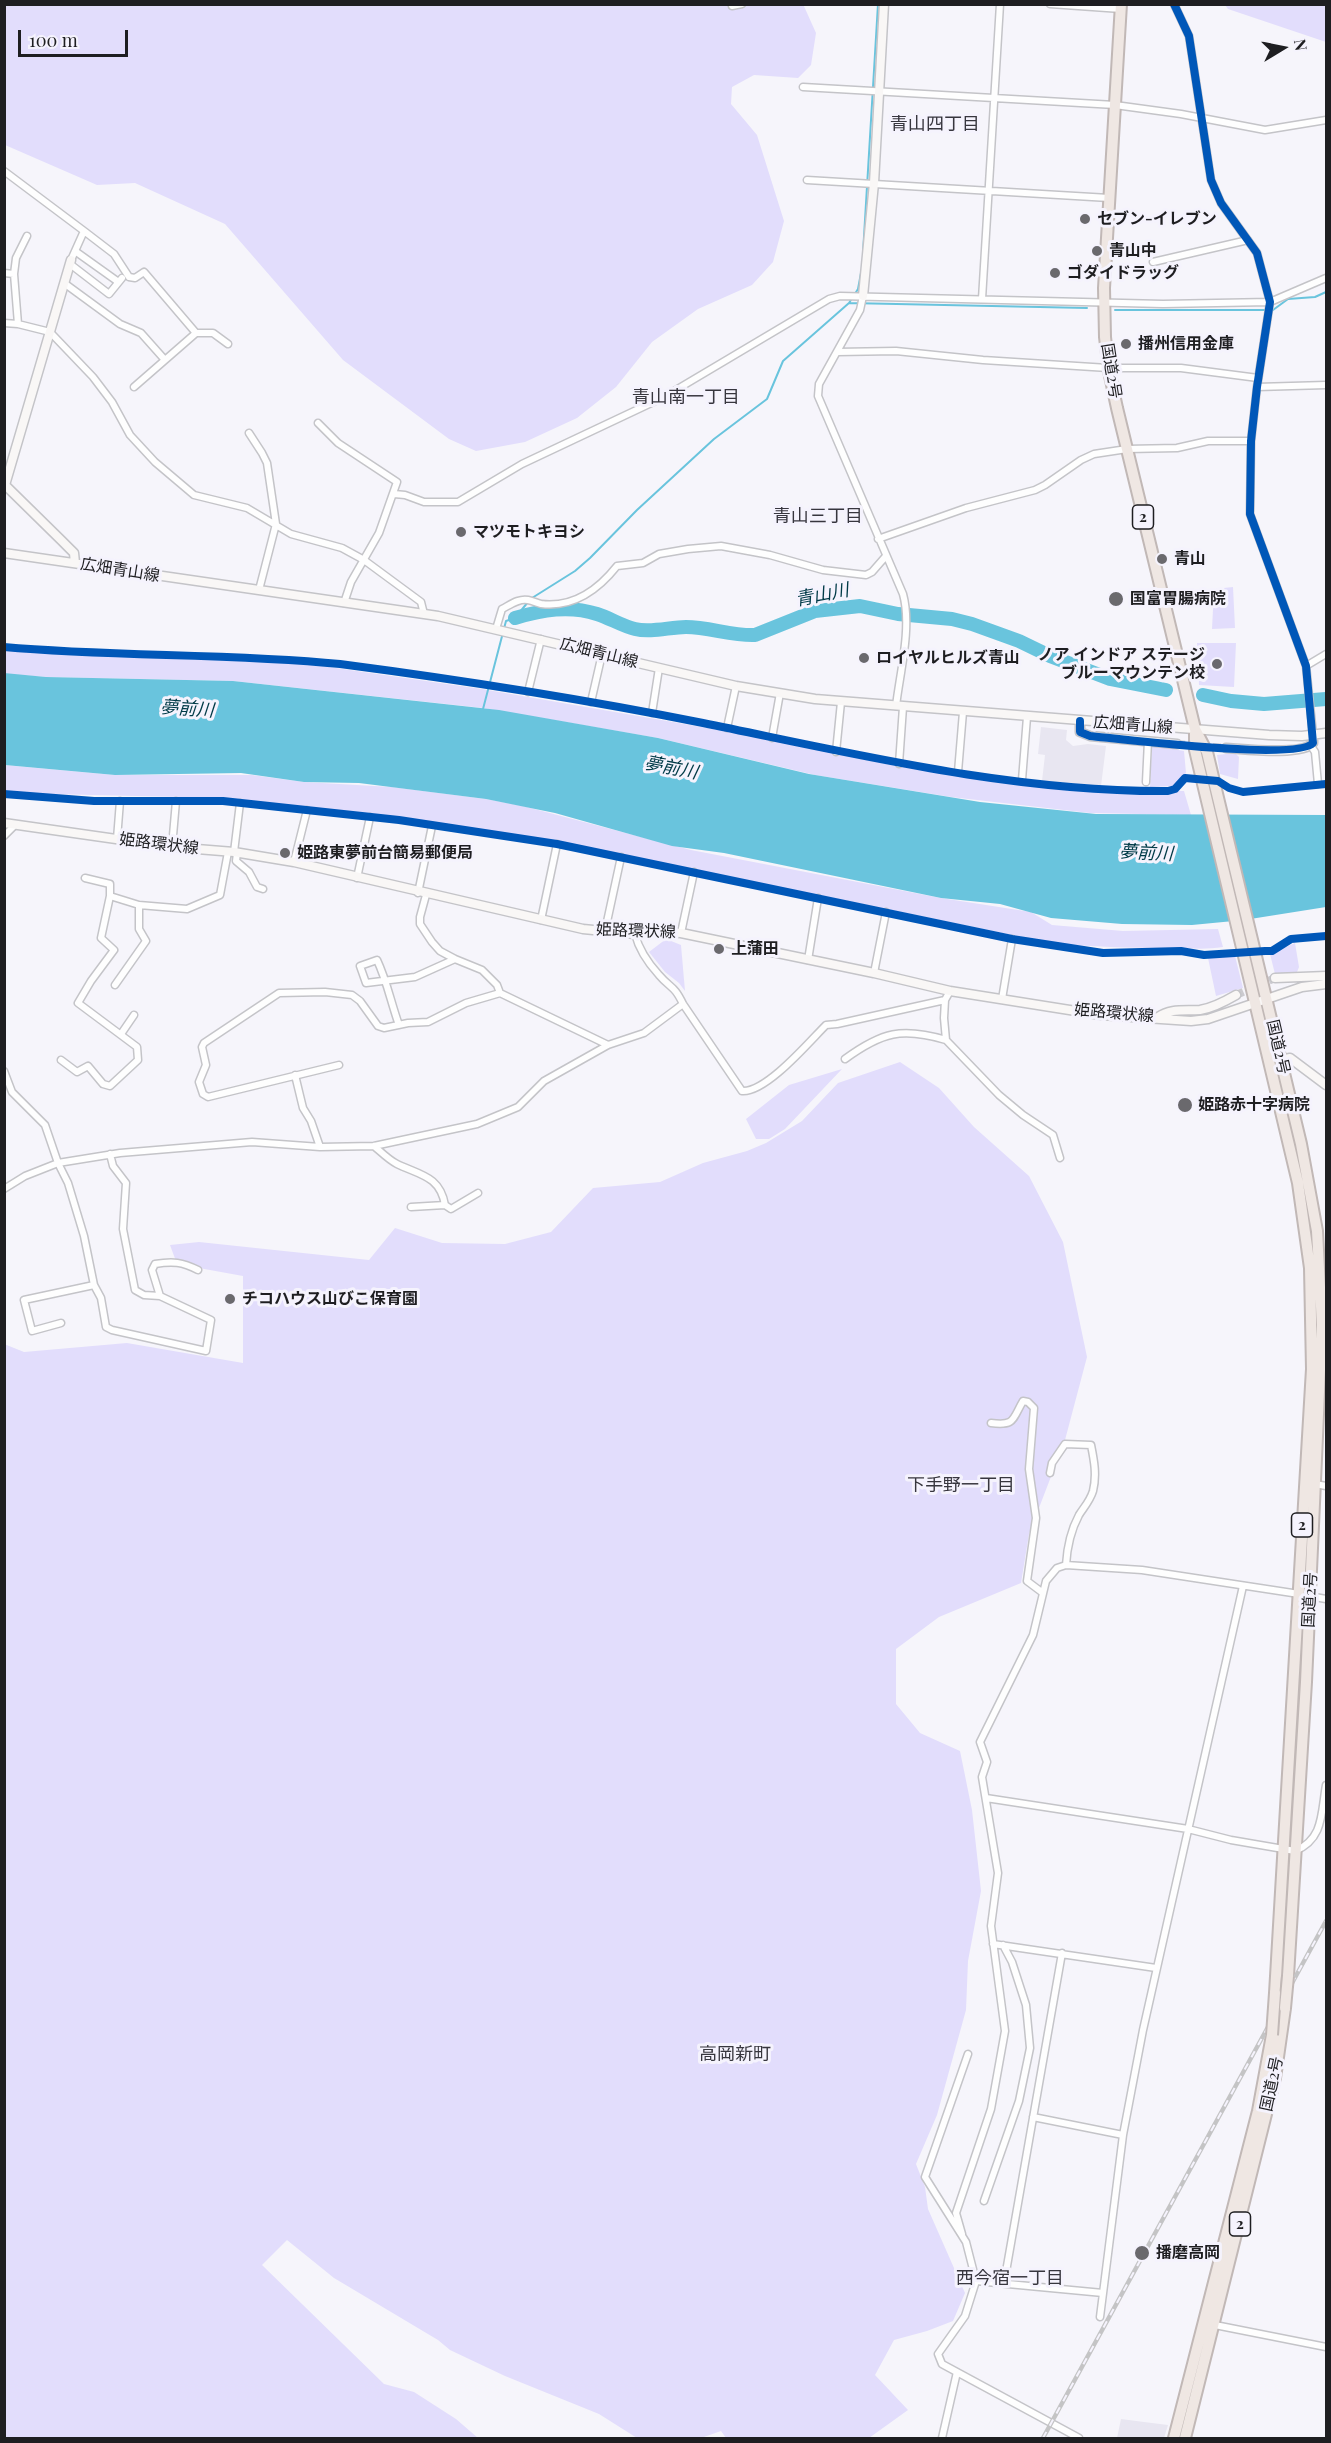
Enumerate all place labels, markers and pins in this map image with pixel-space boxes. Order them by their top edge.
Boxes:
place label: セブン-イレブン [1097,209,1217,229]
marker: セブン-イレブン [1078,212,1092,226]
place label: 青山中 [1109,241,1157,261]
marker: 青山中 [1090,244,1104,258]
place label: ゴダイドラッグ [1067,263,1179,283]
marker: ゴダイドラッグ [1048,266,1062,280]
place label: 播州信用金庫 [1138,334,1234,354]
marker: 播州信用金庫 [1119,337,1133,351]
place label: マツモトキヨシ [473,522,585,542]
marker: マツモトキヨシ [454,525,468,539]
place label: 青山 [1174,549,1206,569]
marker: 青山 [1155,552,1169,566]
place label: 国富胃腸病院 [1130,589,1226,609]
marker: 国富胃腸病院 [1107,590,1125,608]
place label: ノア インドア ステージ ブルーマウンテン校 [1038,645,1205,683]
place label: ロイヤルヒルズ青山 [876,648,1020,668]
marker: ロイヤルヒルズ青山 [857,651,871,665]
marker: ノア インドア ステージ ブルーマウンテン校 [1210,657,1224,671]
place label: 姫路東夢前台簡易郵便局 [297,843,473,863]
marker: 姫路東夢前台簡易郵便局 [278,846,292,860]
place label: 上蒲田 [731,939,779,959]
marker: 上蒲田 [712,942,726,956]
place label: 姫路赤十字病院 [1198,1095,1310,1115]
marker: 姫路赤十字病院 [1176,1096,1194,1114]
place label: チコハウス山びこ保育園 [242,1289,418,1309]
marker: チコハウス山びこ保育園 [223,1292,237,1306]
place label: 播磨高岡 [1156,2243,1220,2263]
marker: 播磨高岡 [1133,2244,1151,2262]

